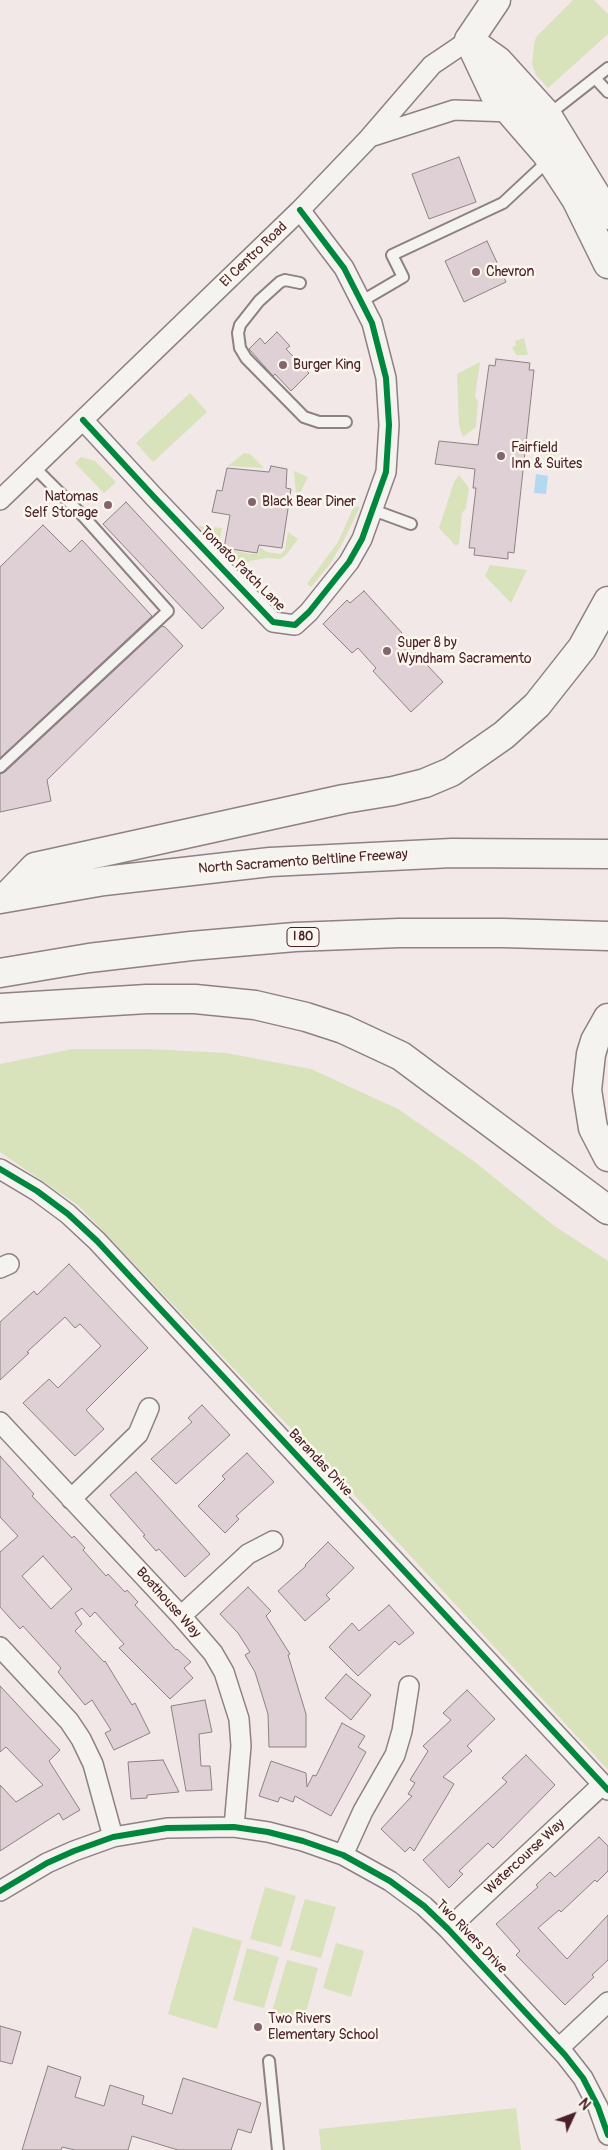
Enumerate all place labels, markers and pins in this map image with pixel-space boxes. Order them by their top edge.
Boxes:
place label: Chevron [486,264,534,280]
marker: Chevron [470,266,482,278]
place label: Burger King [293,357,361,373]
marker: Burger King [277,359,289,371]
place label: Fairfield Inn & Suites [511,440,582,472]
marker: Fairfield Inn & Suites [495,450,507,462]
place label: Natomas Self Storage [24,489,98,522]
place label: Black Bear Diner [262,494,356,510]
marker: Black Bear Diner [246,496,258,508]
marker: Natomas Self Storage [102,499,114,511]
place label: Super 8 by Wyndham Sacramento [397,635,532,668]
marker: Super 8 by Wyndham Sacramento [381,645,393,657]
place label: Two Rivers Elementary School [268,2011,379,2044]
marker: Two Rivers Elementary School [252,2021,264,2033]

